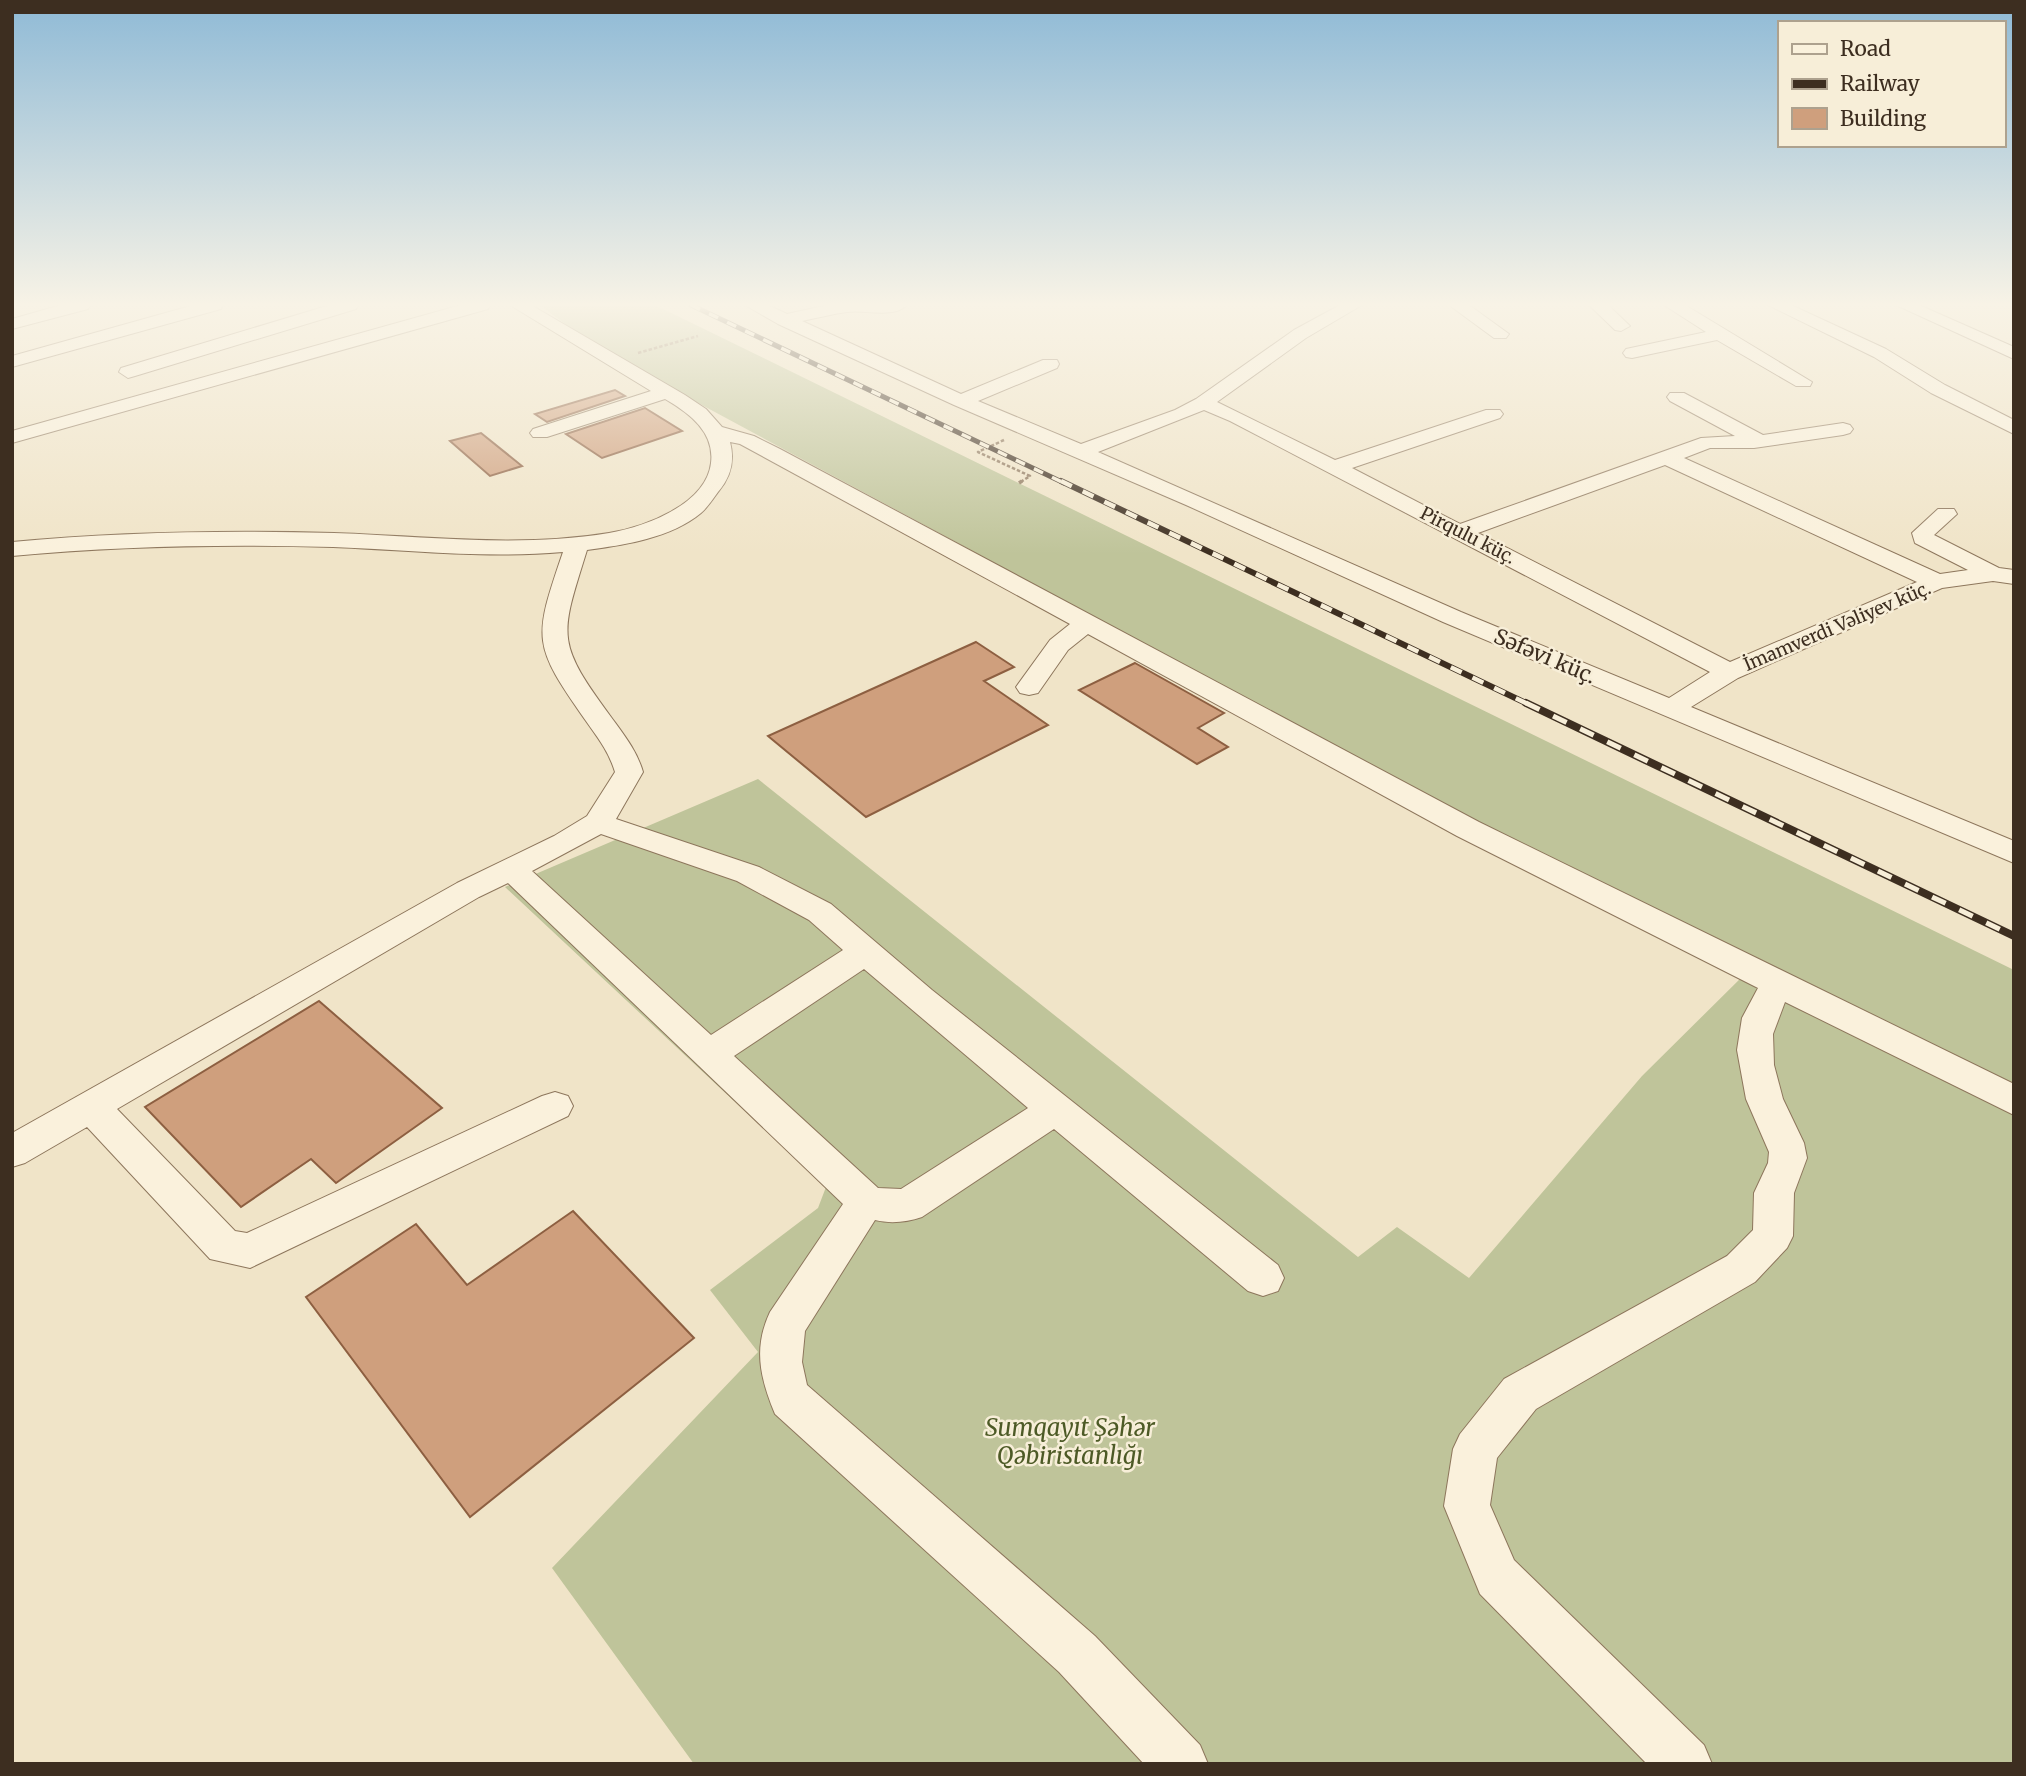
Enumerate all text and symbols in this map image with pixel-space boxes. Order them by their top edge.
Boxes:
legend [1778,21,2005,147]
text: Road [1840,35,1891,62]
text: Railway [1840,70,1921,97]
text: Building [1840,105,1927,132]
street label: Pirqulu küç. [1417,501,1519,569]
street label: İmamverdi Vəliyev küç. [1740,576,1934,676]
street label: Səfəvi küç. [1490,622,1600,690]
park label: Sumqayıt Şəhər Qəbiristanlığı [985,1412,1156,1471]

